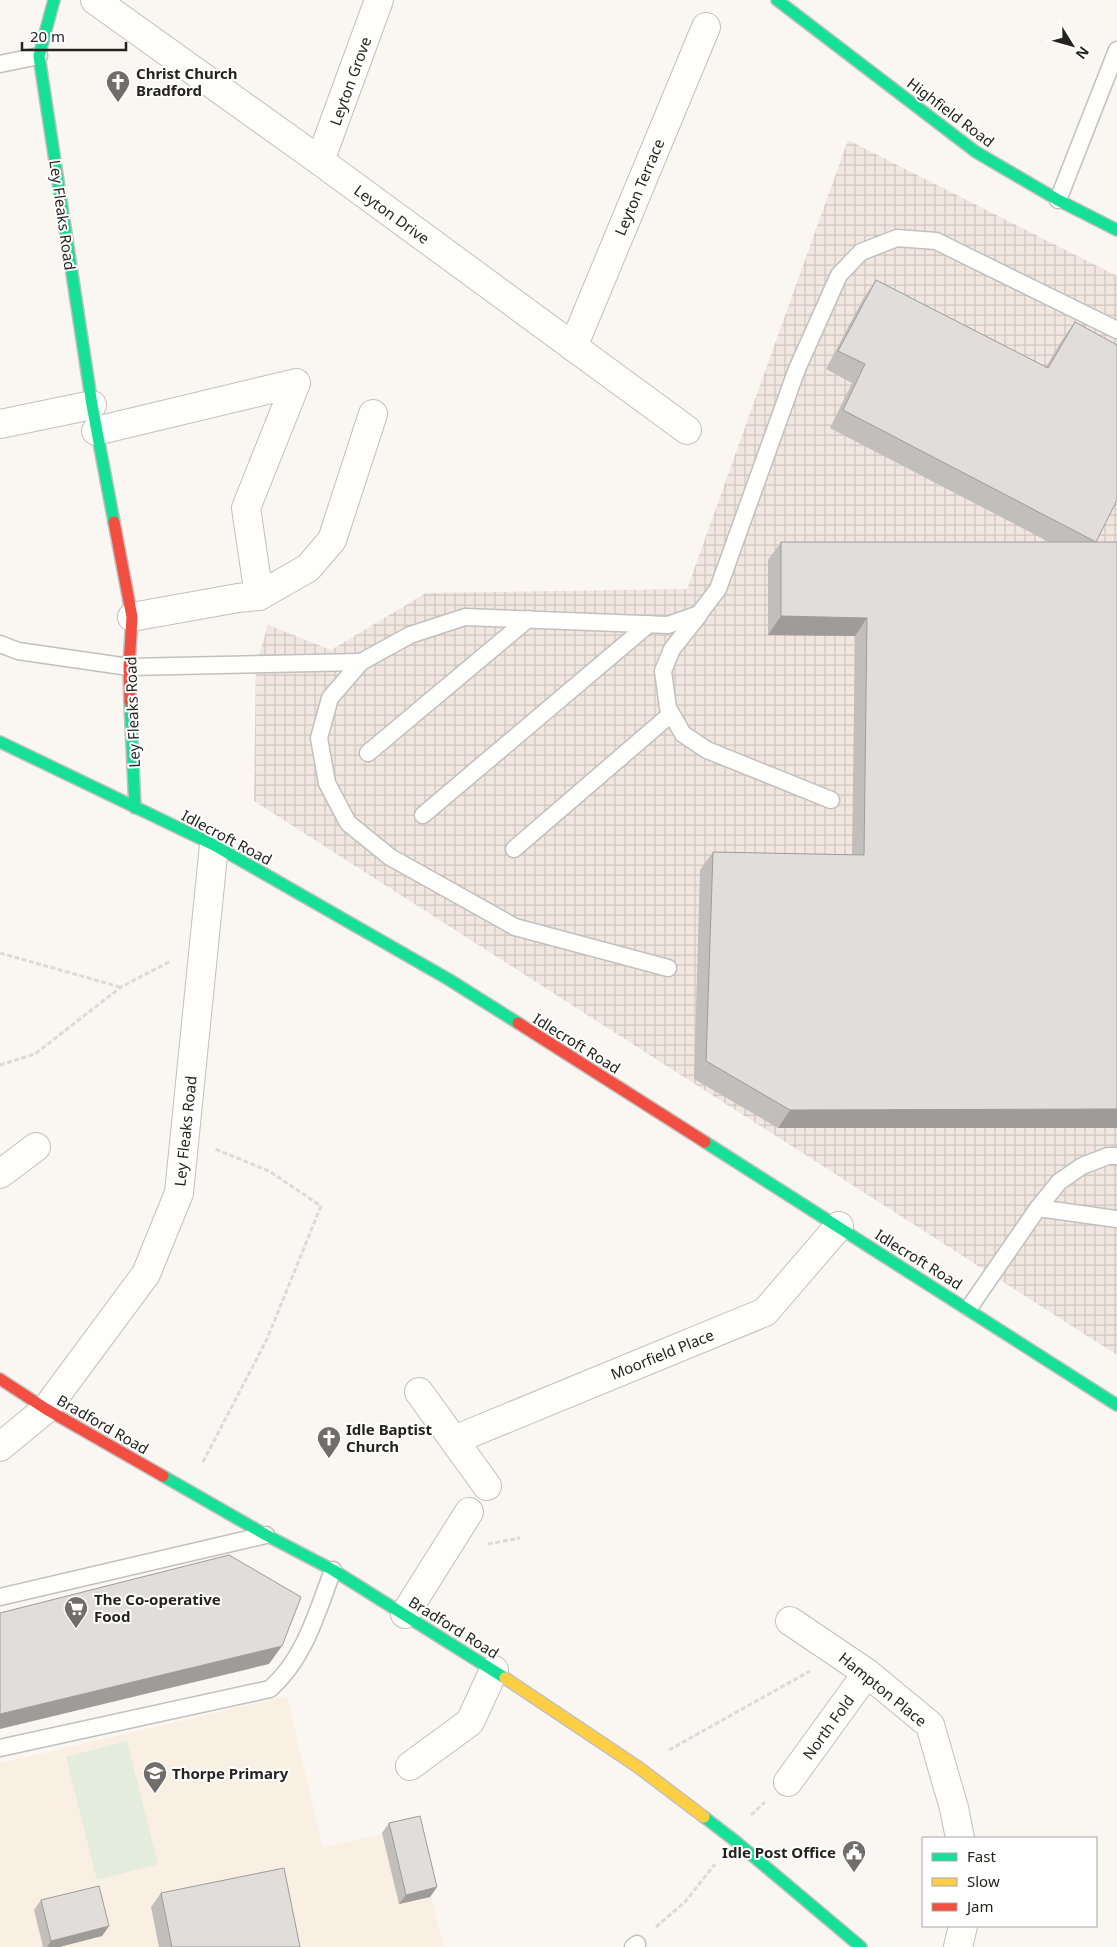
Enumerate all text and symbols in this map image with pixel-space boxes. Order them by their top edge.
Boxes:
scale bar [22,20,126,52]
north arrow [1047,20,1097,70]
text: 20 m [30,26,65,46]
street label: Leyton Grove [325,34,375,128]
text: N [1072,43,1094,63]
place label: Christ Church Bradford [136,63,238,100]
church icon: Christ Church Bradford [105,69,131,103]
street label: Highfield Road [903,73,999,151]
street label: Leyton Terrace [610,136,668,238]
street label: Ley Fleaks Road [45,159,81,271]
street label: Leyton Drive [350,180,434,248]
street label: Ley Fleaks Road [120,656,144,768]
street label: Idlecroft Road [178,805,276,869]
street label: Idlecroft Road [530,1008,624,1078]
street label: Ley Fleaks Road [169,1075,201,1187]
street label: Idlecroft Road [872,1224,966,1294]
street label: Moorfield Place [608,1324,716,1384]
street label: Bradford Road [54,1390,152,1458]
place label: Idle Baptist Church [346,1419,433,1456]
church icon: Idle Baptist Church [316,1425,342,1459]
place label: The Co-operative Food [94,1589,221,1626]
street label: Bradford Road [405,1591,503,1663]
supermarket icon: The Co-operative Food [63,1595,89,1629]
street label: Hampton Place [835,1647,931,1731]
street label: North Fold [798,1691,858,1763]
school or university icon: Thorpe Primary [142,1760,168,1794]
place label: Thorpe Primary [172,1763,289,1783]
legend [922,1837,1097,1927]
public building icon: Idle Post Office [841,1839,867,1873]
place label: Idle Post Office [722,1842,836,1862]
text: Fast [967,1846,996,1866]
text: Slow [967,1871,1000,1891]
text: Jam [965,1896,994,1916]

